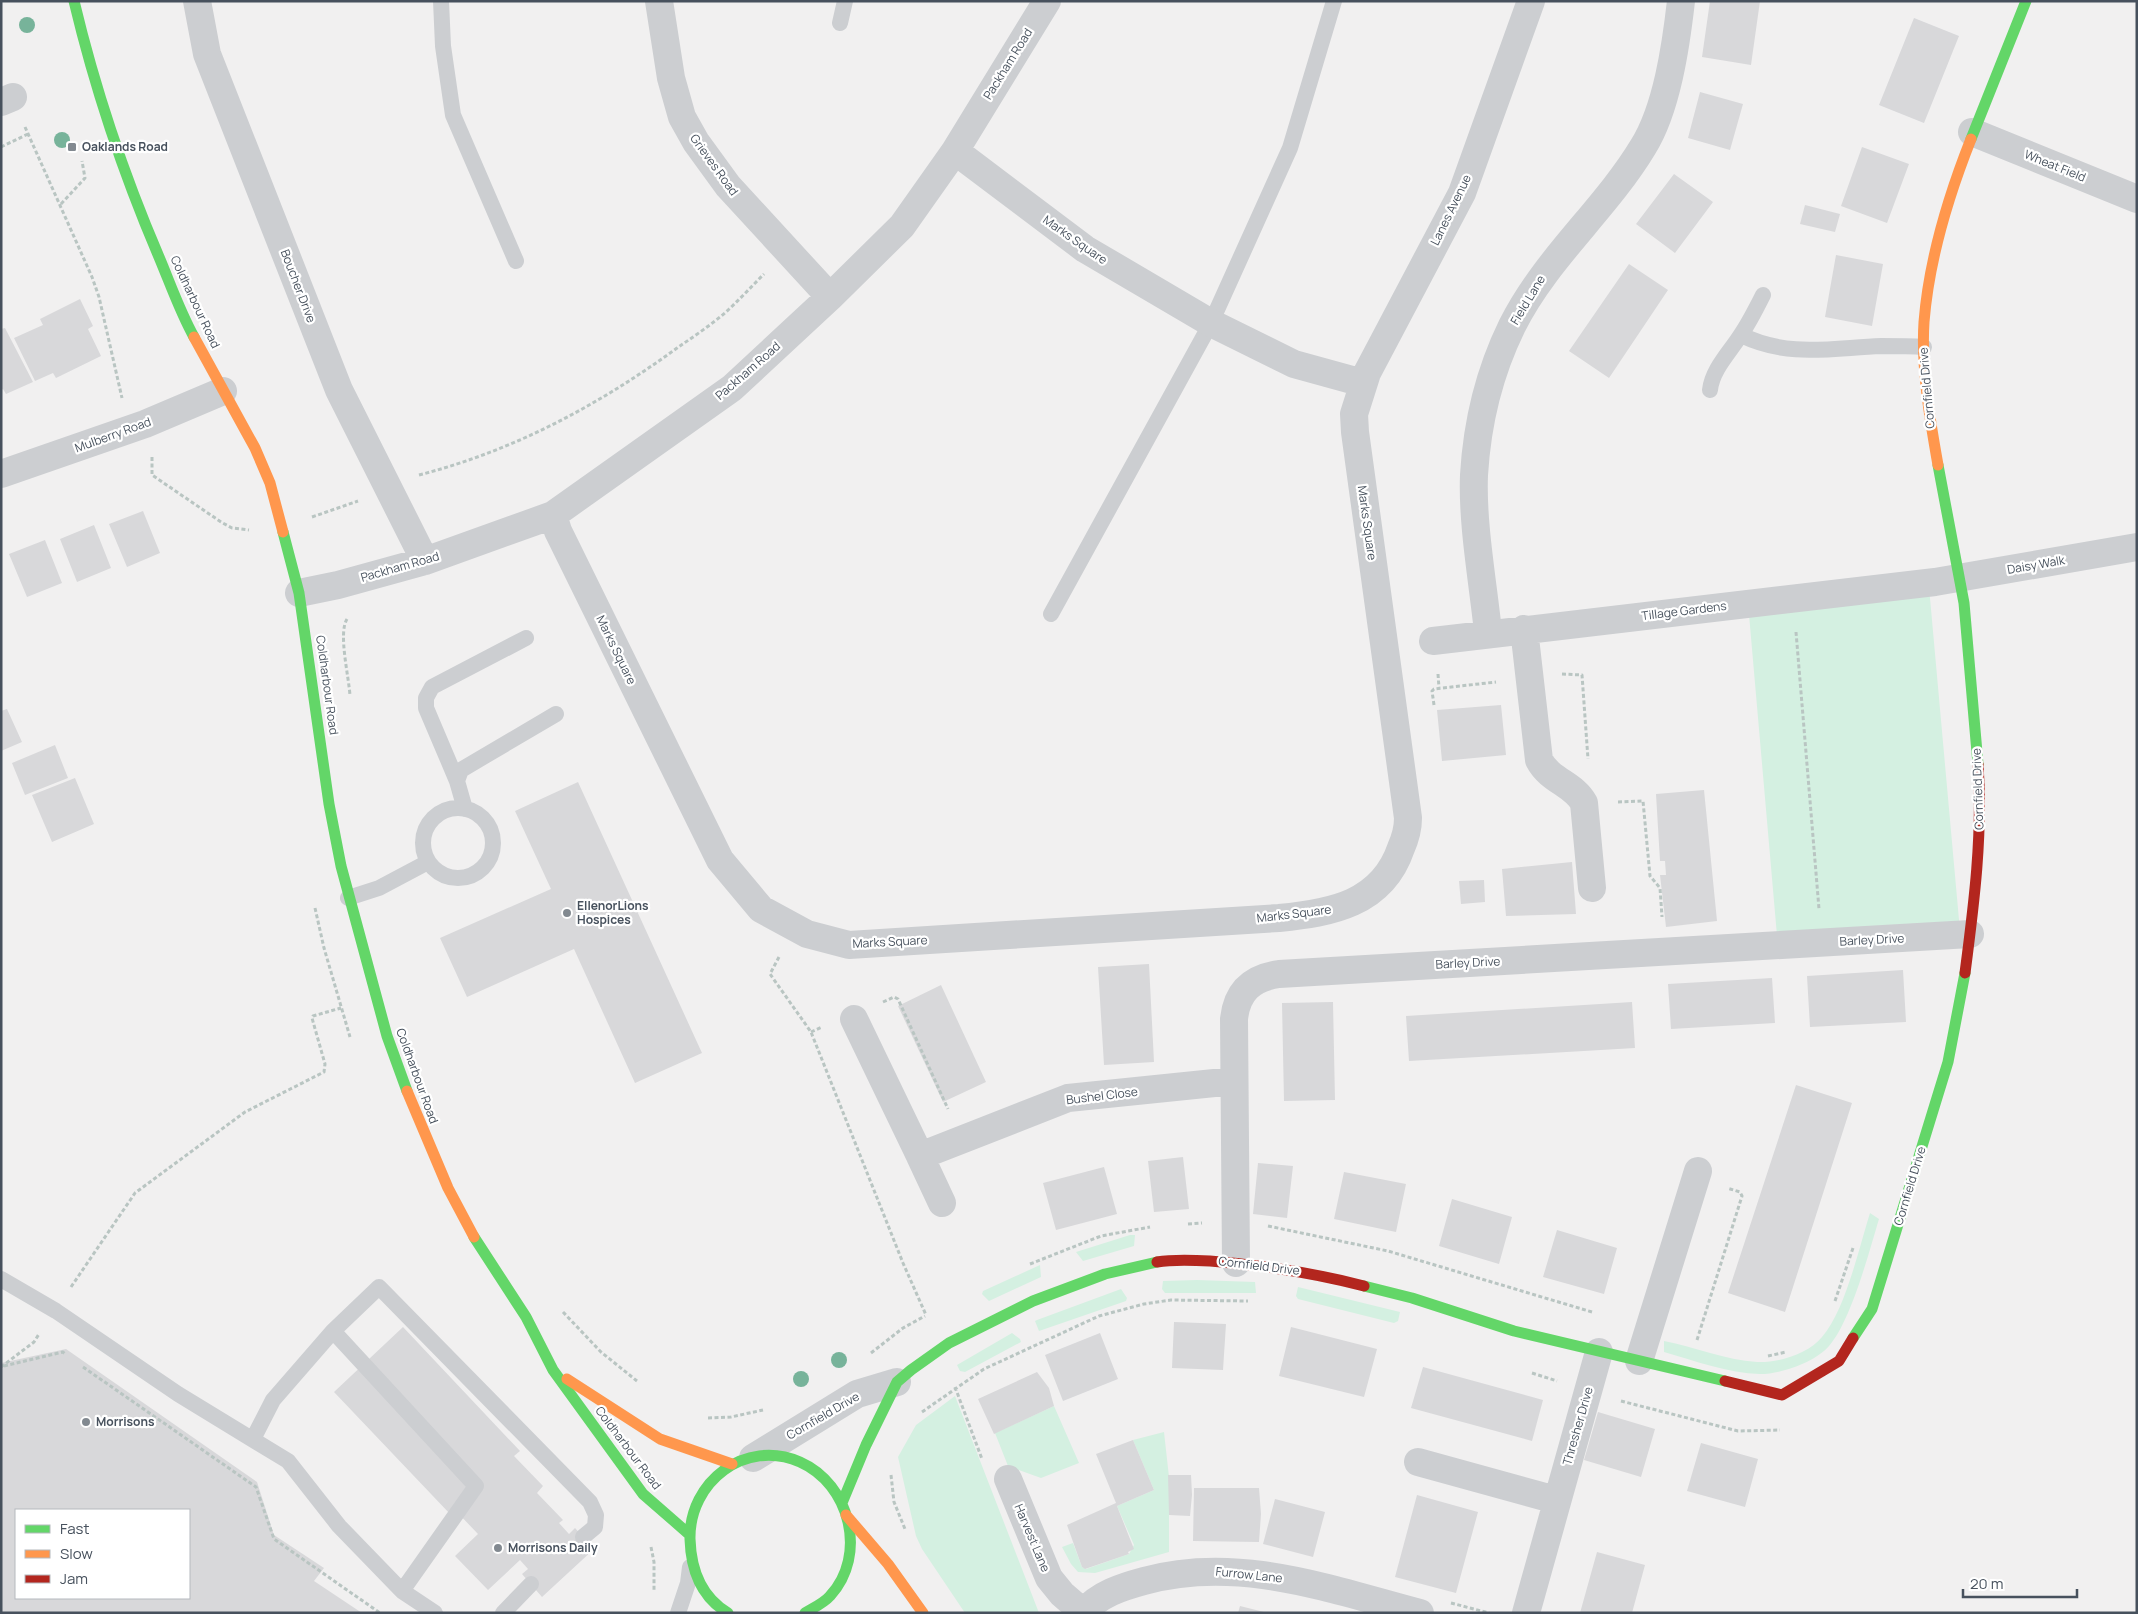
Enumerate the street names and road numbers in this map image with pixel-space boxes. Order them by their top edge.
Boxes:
street label: Packham Road [979,25,1036,103]
street label: Grieves Road [686,130,743,199]
street label: Wheat Field [2022,146,2088,186]
street label: Lanes Avenue [1426,172,1475,248]
street label: Marks Square [1040,211,1111,268]
street label: Boucher Drive [277,247,320,325]
street label: Coldharbour Road [167,253,224,351]
street label: Field Lane [1506,272,1549,328]
street label: Packham Road [712,338,784,404]
street label: Cornfield Drive [1914,347,1939,430]
street label: Mulberry Road [72,413,153,456]
street label: Marks Square [1354,485,1381,561]
street label: Packham Road [359,547,441,586]
street label: Daisy Walk [2006,551,2067,578]
street label: Tillage Gardens [1640,597,1727,624]
street label: Marks Square [592,612,641,687]
street label: Coldharbour Road [312,634,343,736]
street label: Cornfield Drive [1968,748,1987,830]
street label: Marks Square [1256,900,1332,927]
street label: Barley Drive [1839,929,1905,950]
street label: Marks Square [852,931,928,952]
street label: Barley Drive [1435,952,1501,973]
street label: Coldharbour Road [392,1026,443,1126]
street label: Bushel Close [1065,1083,1139,1108]
street label: Cornfield Drive [1889,1144,1930,1227]
street label: Cornfield Drive [1217,1252,1301,1279]
street label: Thresher Drive [1558,1385,1597,1467]
street label: Cornfield Drive [783,1388,862,1443]
street label: Coldharbour Road [591,1403,665,1493]
street label: Harvest Lane [1010,1501,1054,1574]
street label: Furrow Lane [1215,1563,1283,1586]

